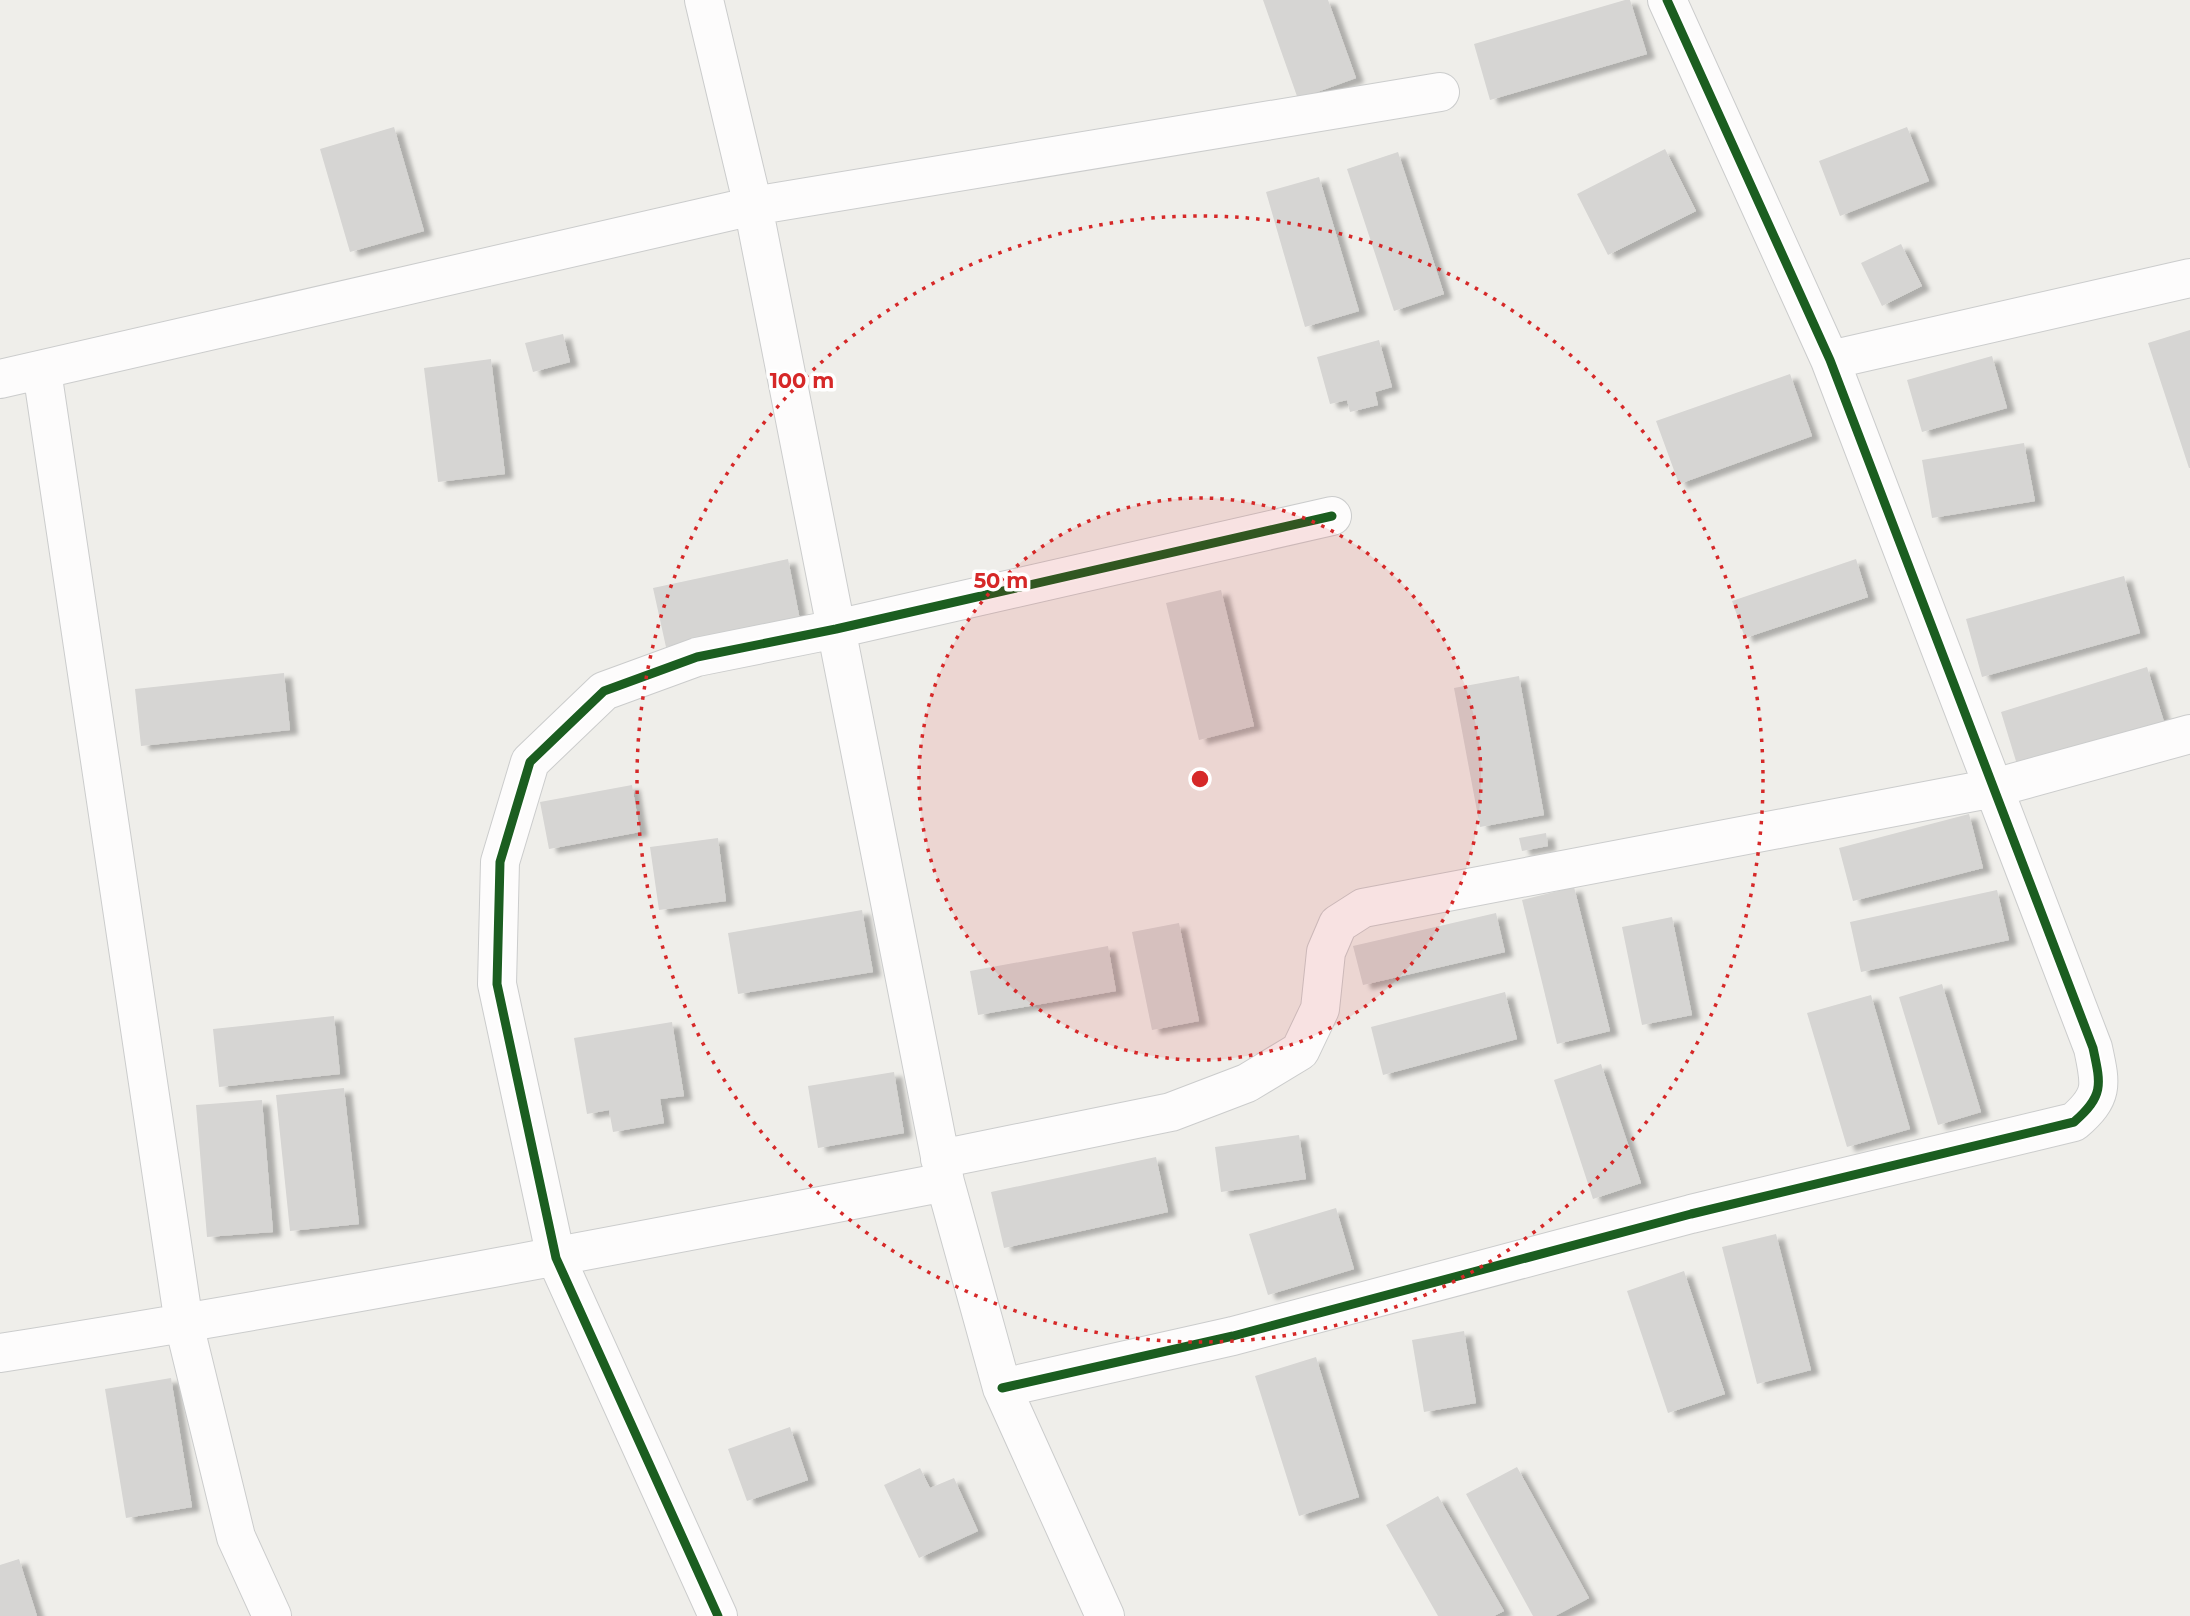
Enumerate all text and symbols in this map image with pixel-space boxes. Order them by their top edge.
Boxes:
text: 100 m [770,368,834,393]
text: 50 m [974,568,1028,593]
centre of rings [1188,767,1212,791]

